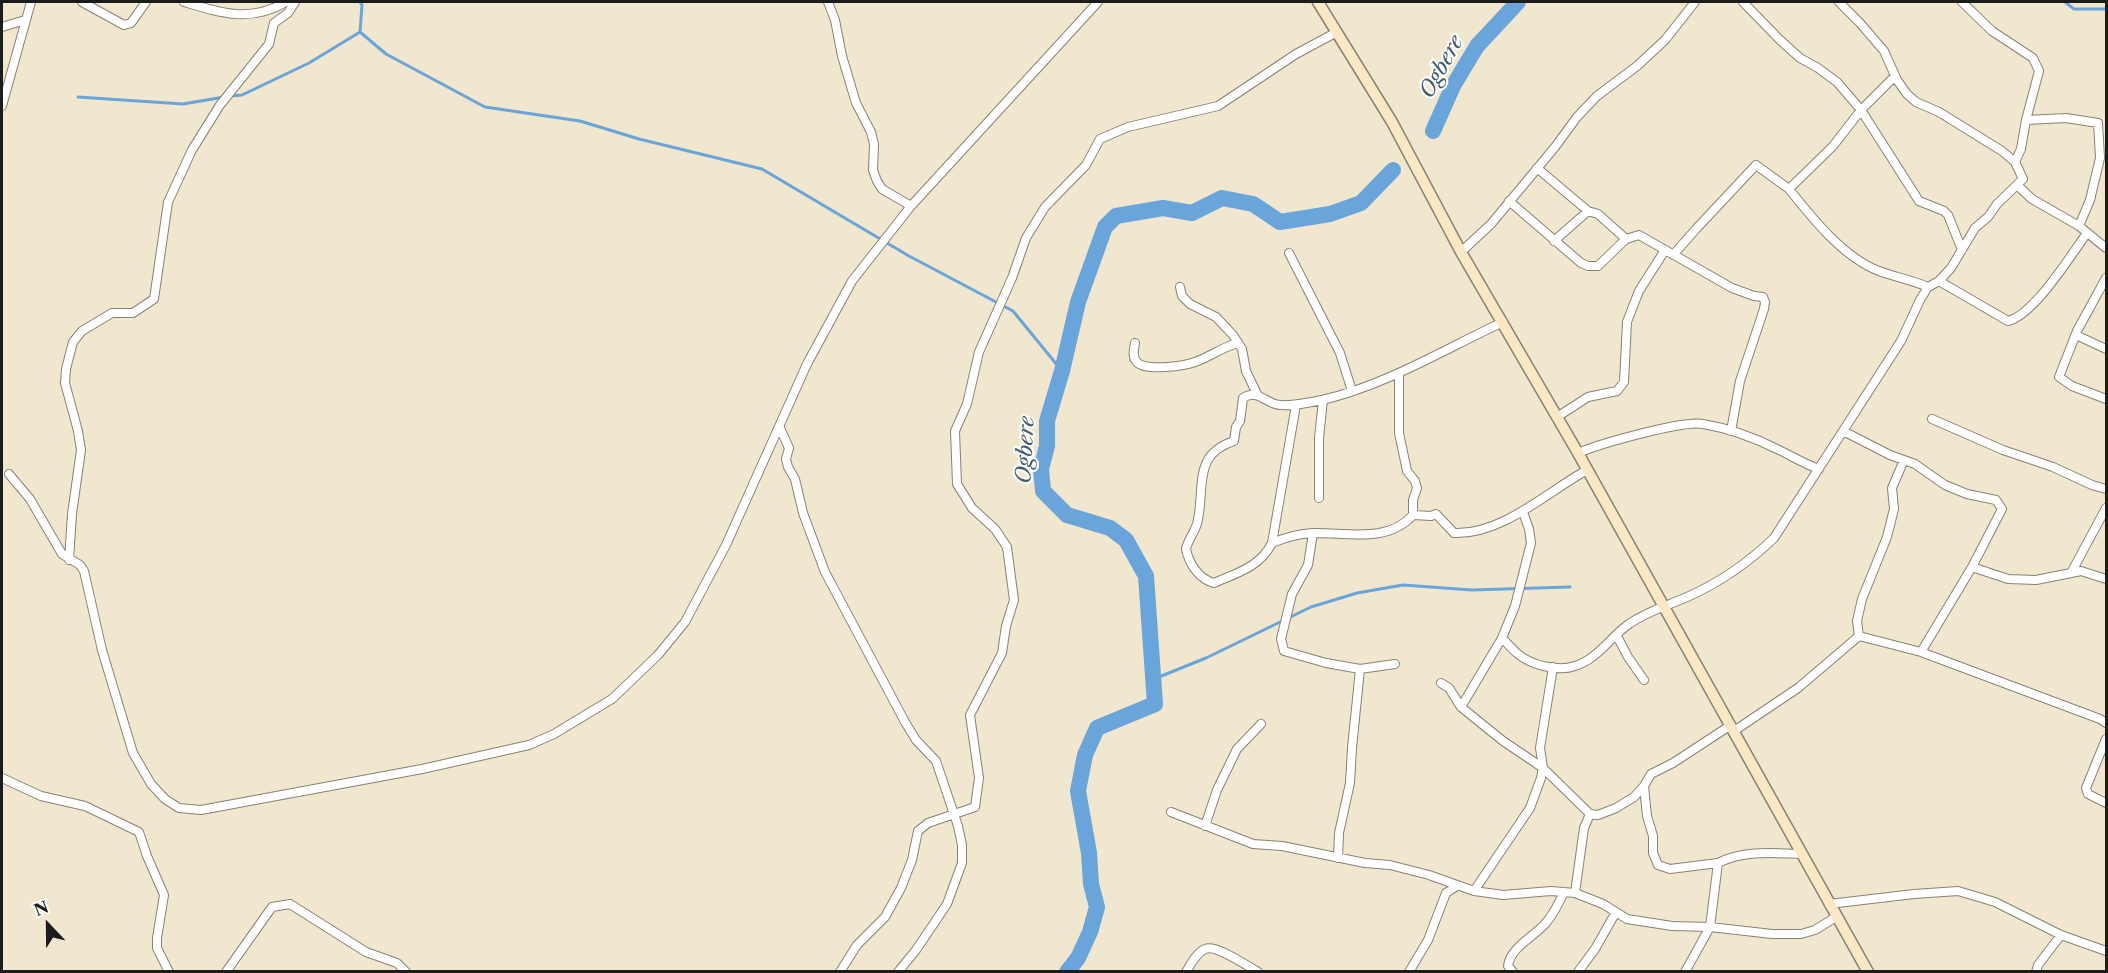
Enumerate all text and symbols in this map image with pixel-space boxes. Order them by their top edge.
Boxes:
water label: Ogbere [1415,31,1469,103]
water label: Ogbere [1012,416,1040,484]
north arrow [18,895,78,955]
text: N [31,896,51,920]

